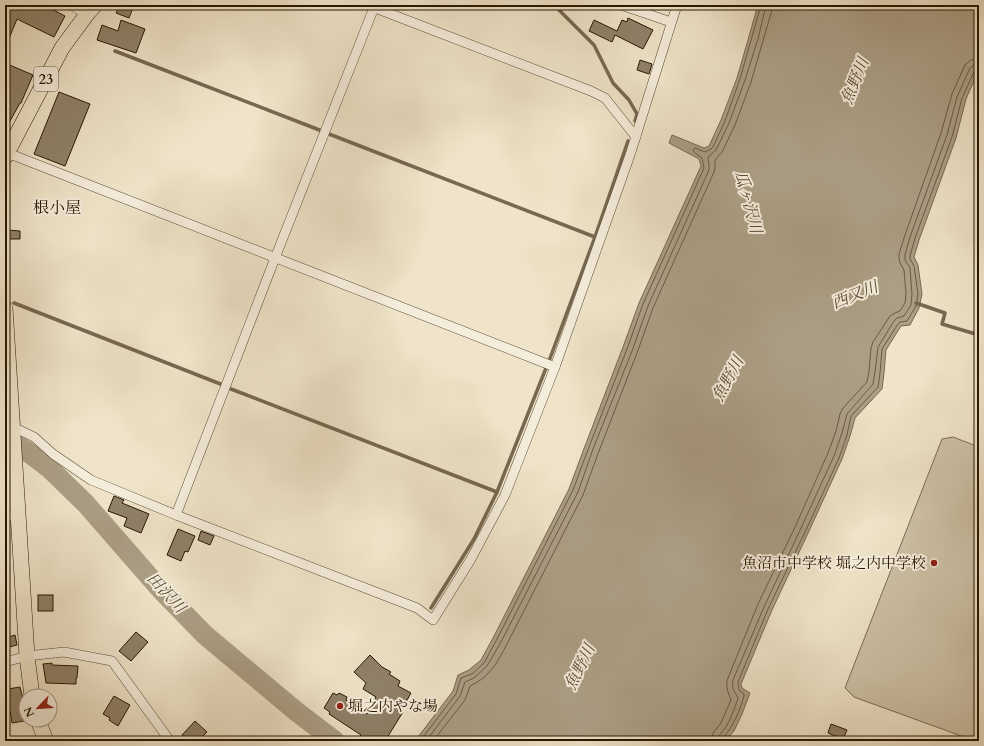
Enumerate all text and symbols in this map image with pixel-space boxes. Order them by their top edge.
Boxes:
water label: 魚野川 [836,53,875,107]
road number: 23 [34,67,58,91]
water label: 瓜ヶ沢川 [729,168,767,238]
district label: 根小屋 [33,197,81,219]
water label: 西又川 [829,275,883,314]
water label: 魚野川 [707,351,750,405]
place label: 魚沼市中学校 堀之内中学校 [742,553,926,573]
marker: 魚沼市中学校 堀之内中学校 [929,558,939,568]
water label: 田沢川 [142,568,192,620]
water label: 魚野川 [560,639,601,693]
north arrow [18,688,58,728]
place label: 堀之内やな場 [348,696,438,716]
marker: 堀之内やな場 [335,701,345,711]
text: N [20,704,38,720]

